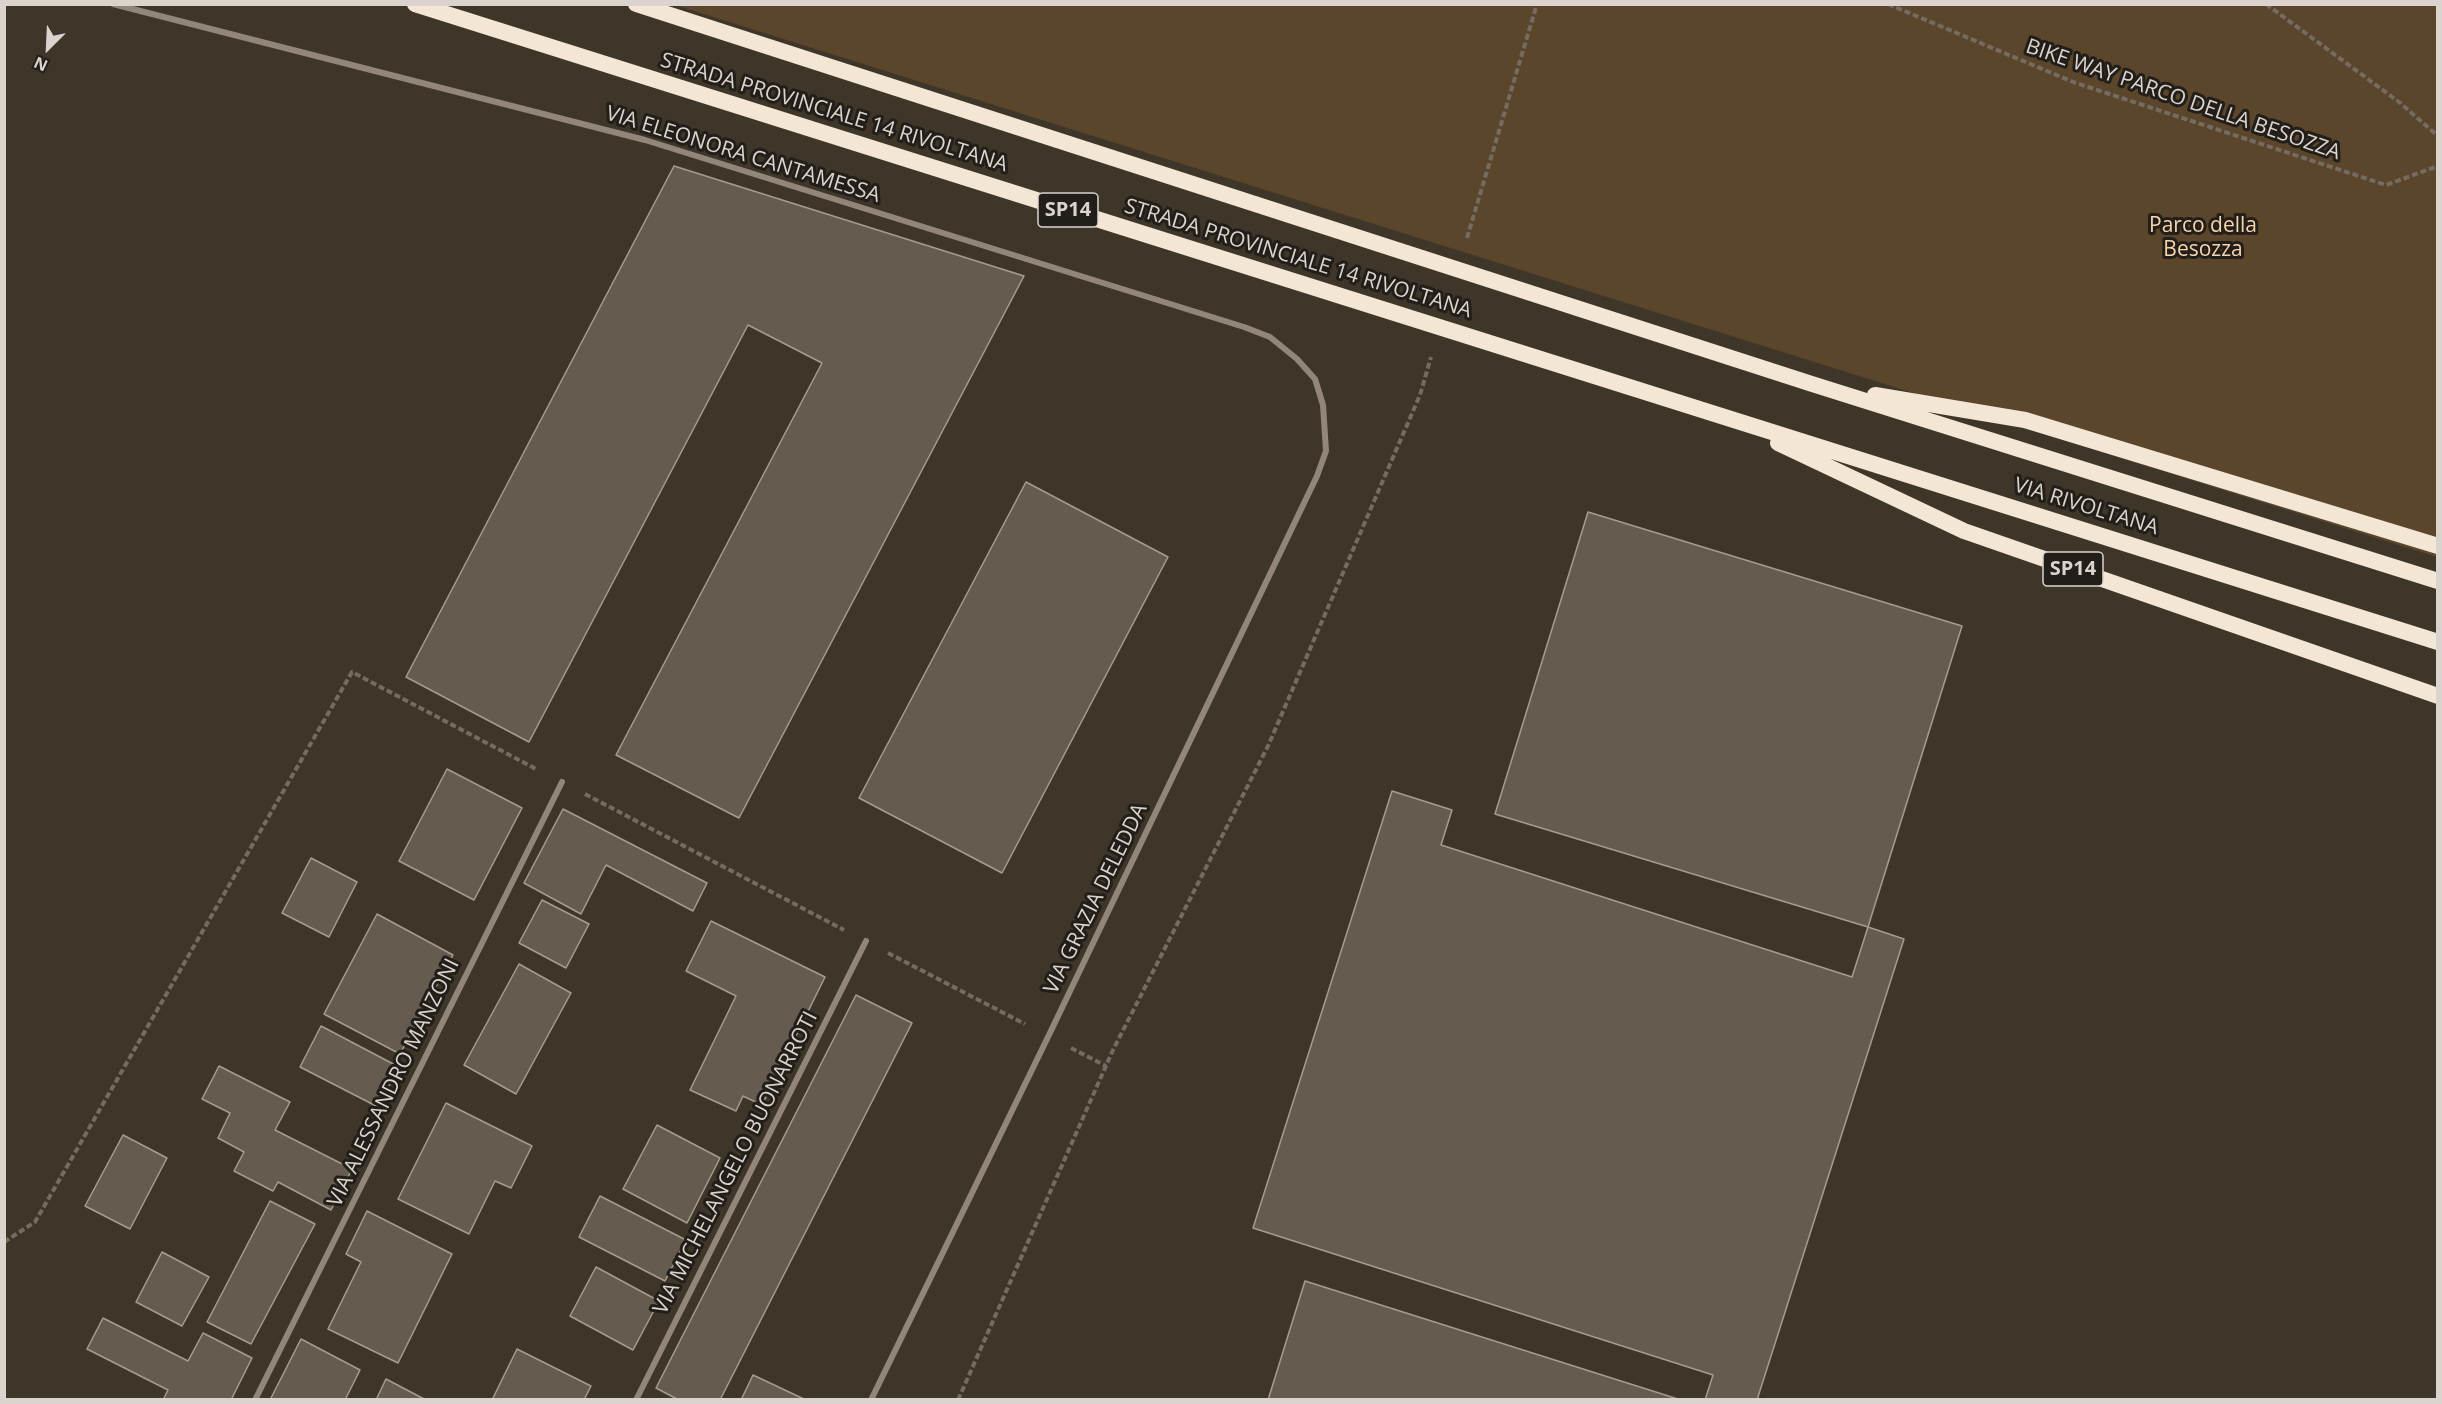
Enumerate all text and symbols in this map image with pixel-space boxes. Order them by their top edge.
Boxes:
north arrow [18,18,78,78]
street label: BIKE WAY PARCO DELLA BESOZZA [2022,34,2344,166]
street label: STRADA PROVINCIALE 14 RIVOLTANA [657,48,1011,178]
text: N [30,52,51,77]
street label: VIA ELEONORA CANTAMESSA [603,101,883,209]
road number: SP14 [1038,193,1098,227]
street label: STRADA PROVINCIALE 14 RIVOLTANA [1121,194,1475,324]
park label: Parco della Besozza [2149,213,2257,263]
street label: VIA RIVOLTANA [2011,473,2161,541]
road number: SP14 [2043,552,2103,586]
street label: VIA GRAZIA DELEDDA [1039,800,1153,998]
street label: VIA ALESSANDRO MANZONI [323,955,465,1211]
street label: VIA MICHELANGELO BUONARROTI [649,1008,823,1318]

